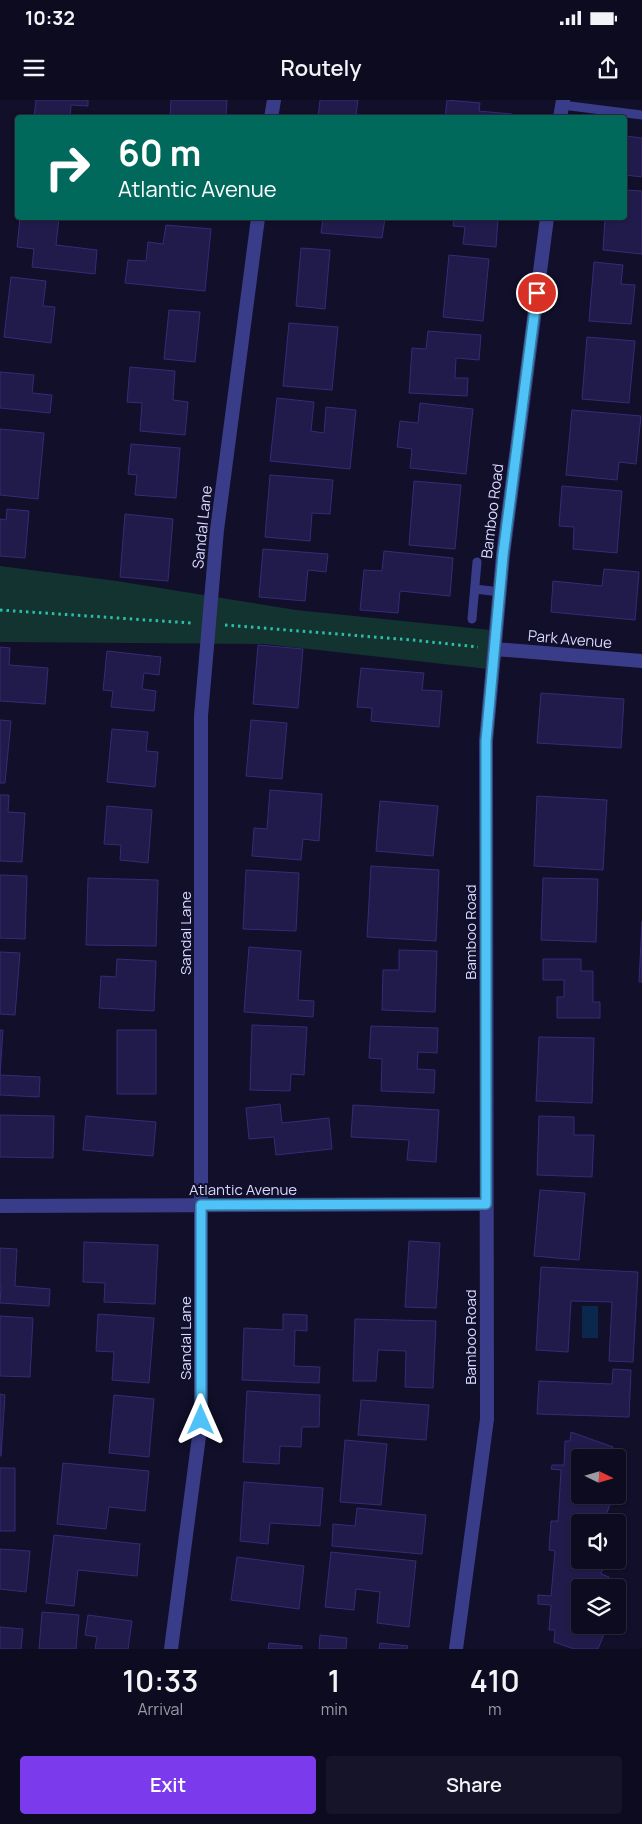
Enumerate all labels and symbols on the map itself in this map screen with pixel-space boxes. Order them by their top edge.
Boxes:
pin [516,272,558,314]
street label: Bamboo Road [476,462,508,560]
street label: Sandal Lane [187,484,217,570]
street label: Park Avenue [527,625,613,653]
street label: Bamboo Road [460,884,481,980]
street label: Sandal Lane [175,891,196,975]
street label: Atlantic Avenue [189,1179,297,1200]
street label: Bamboo Road [460,1289,481,1385]
street label: Sandal Lane [175,1296,196,1380]
position arrow [174,1393,226,1445]
north arrow [571,1449,626,1504]

